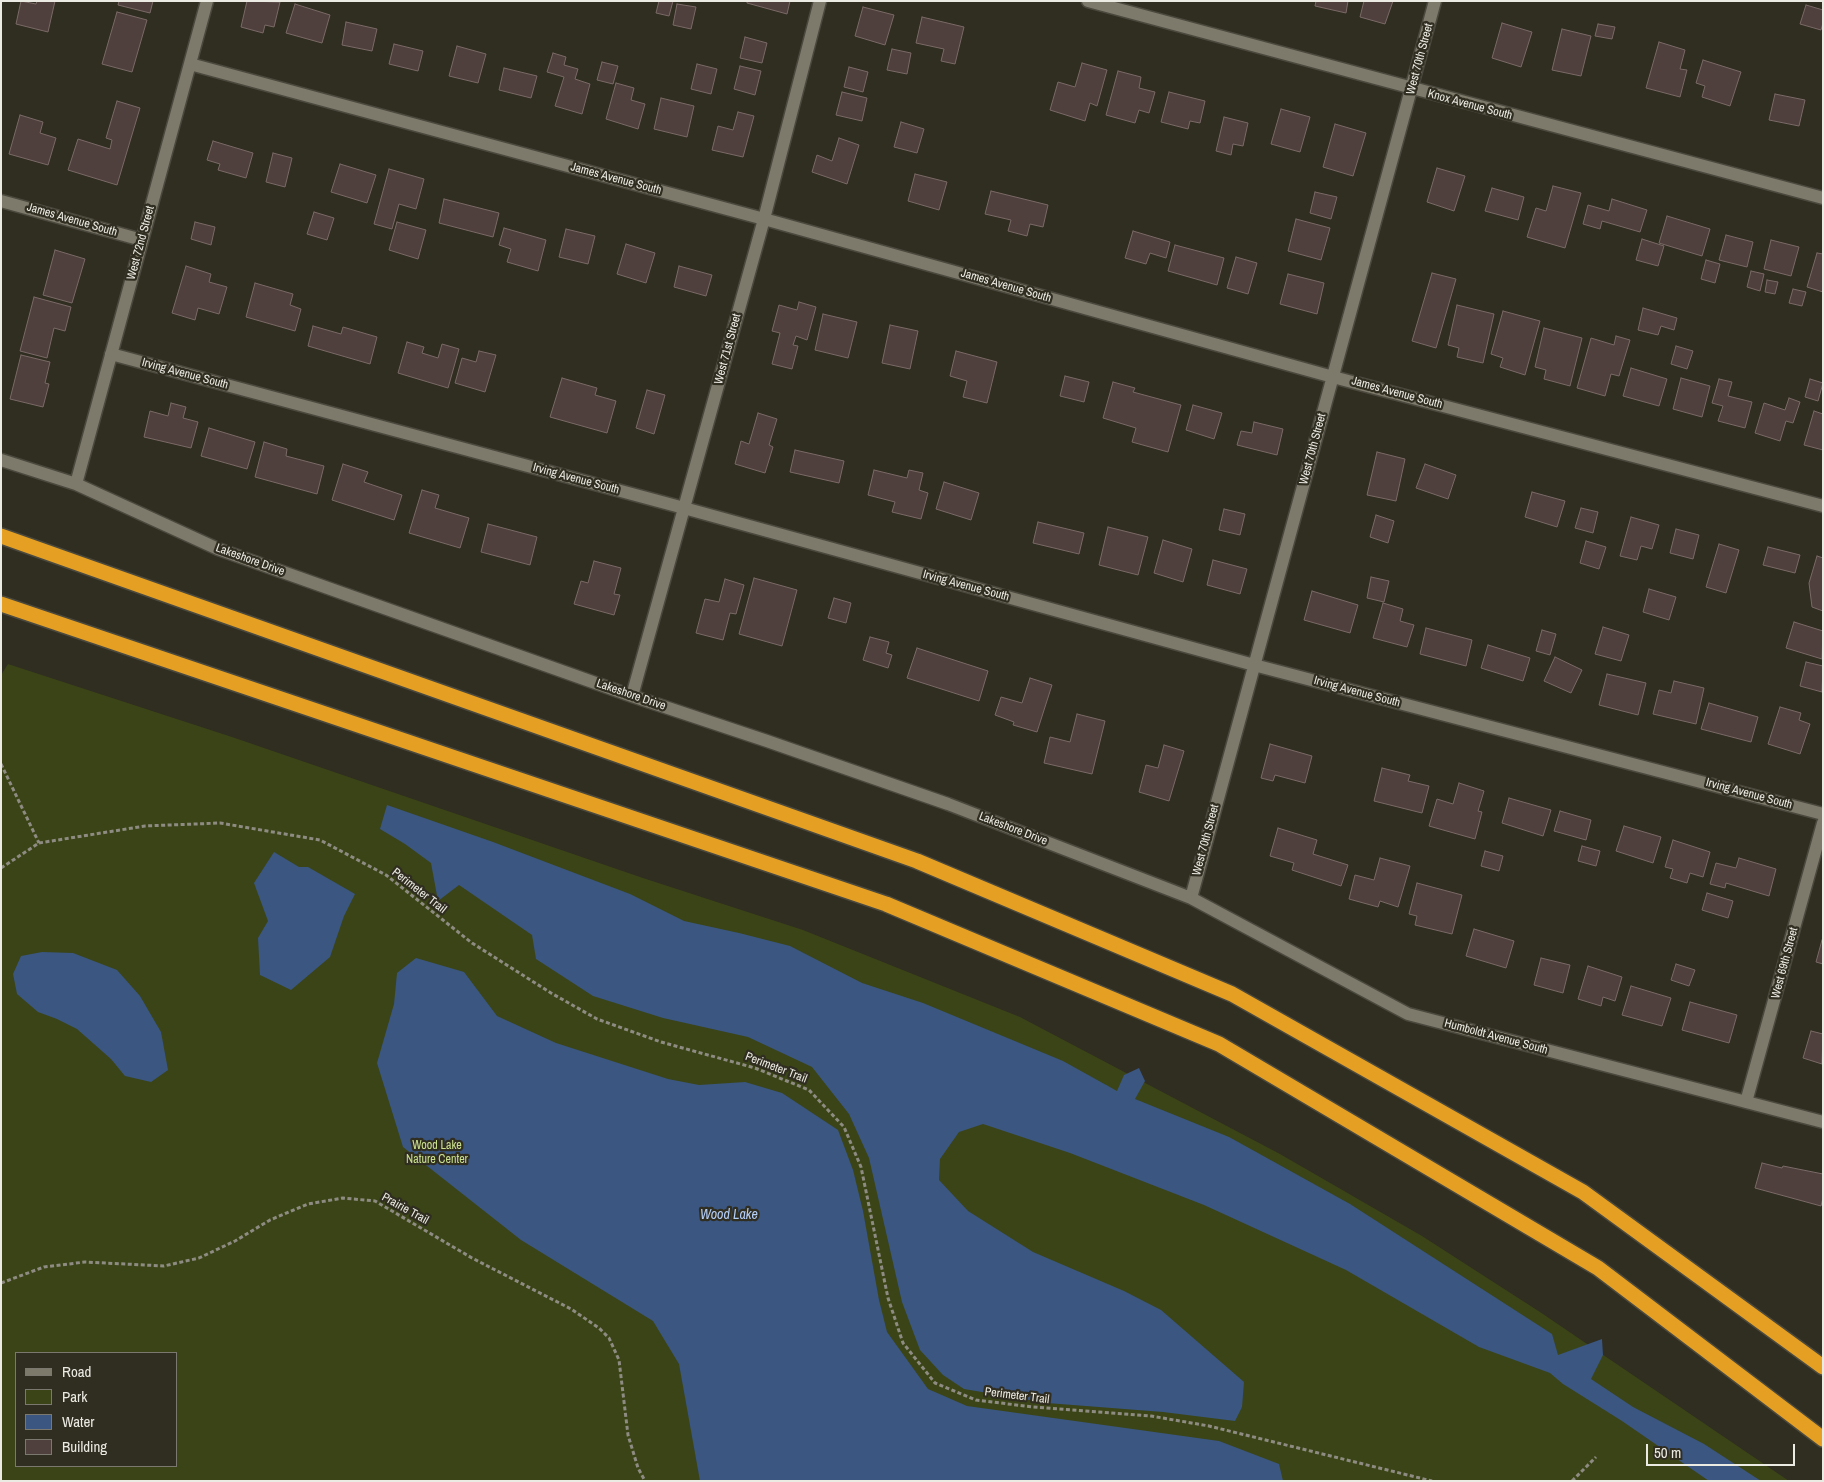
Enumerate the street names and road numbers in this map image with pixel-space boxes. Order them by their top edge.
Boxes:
street label: West 70th Street [1404,22,1436,96]
street label: Knox Avenue South [1426,87,1514,123]
street label: James Avenue South [569,160,663,198]
street label: James Avenue South [25,200,119,240]
street label: West 72nd Street [124,204,158,282]
street label: James Avenue South [959,266,1053,306]
street label: West 71st Street [712,312,744,386]
street label: Irving Avenue South [140,356,230,392]
street label: James Avenue South [1350,374,1444,412]
street label: West 70th Street [1297,412,1329,486]
street label: Irving Avenue South [531,461,621,497]
street label: Lakeshore Drive [214,541,286,579]
street label: Irving Avenue South [921,568,1011,604]
street label: Irving Avenue South [1312,674,1402,710]
street label: Lakeshore Drive [595,676,667,714]
street label: Irving Avenue South [1704,776,1794,812]
street label: West 70th Street [1190,803,1222,877]
street label: Lakeshore Drive [977,809,1049,849]
street label: Perimeter Trail [389,865,449,917]
street label: West 69th Street [1769,926,1801,1000]
street label: Humboldt Avenue South [1443,1016,1549,1058]
street label: Perimeter Trail [743,1050,809,1086]
street label: Prairie Trail [379,1190,431,1228]
street label: Perimeter Trail [984,1385,1050,1407]

